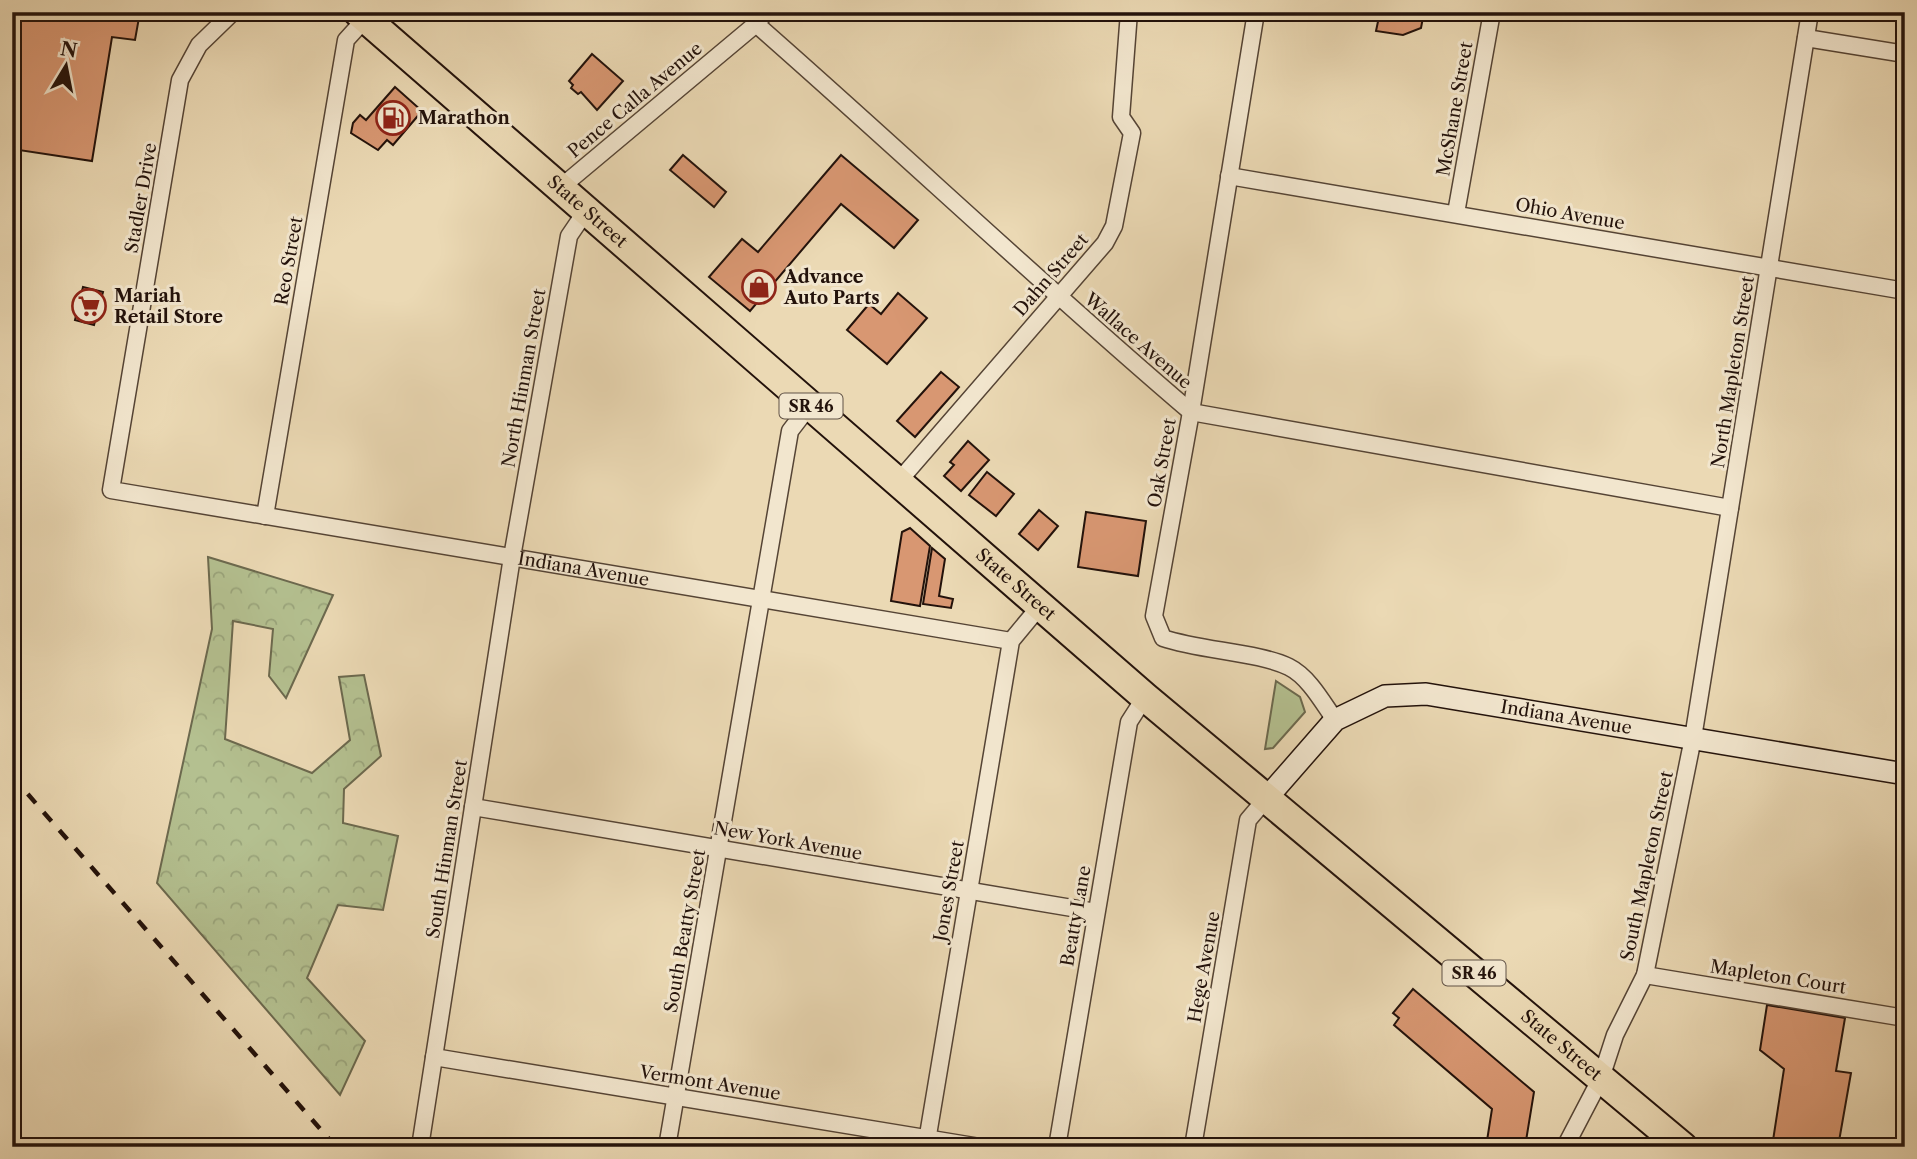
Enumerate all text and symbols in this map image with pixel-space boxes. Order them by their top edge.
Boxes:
north arrow [32,32,102,102]
text: N [59,37,79,63]
street label: Pence Calla Avenue [563,37,707,163]
street label: McShane Street [1432,40,1478,178]
fuel station icon: Marathon [374,99,412,137]
place label: Marathon [418,107,510,129]
street label: Stadler Drive [120,141,162,255]
street label: State Street [543,171,632,253]
street label: Ohio Avenue [1514,194,1626,234]
street label: Reo Street [270,214,308,307]
street label: Dahn Street [1009,229,1093,321]
place label: Advance Auto Parts [783,266,880,309]
shop icon: Advance Auto Parts [740,268,778,306]
street label: North Mapleton Street [1707,274,1759,470]
place label: Mariah Retail Store [114,285,223,328]
street label: North Hinman Street [497,286,551,469]
supermarket icon: Mariah Retail Store [70,287,108,325]
street label: Wallace Avenue [1079,288,1196,394]
road number: SR 46 [780,394,842,418]
street label: Oak Street [1143,416,1181,509]
street label: State Street [971,544,1061,626]
street label: Indiana Avenue [516,547,651,591]
street label: Indiana Avenue [1499,696,1634,739]
street label: South Hinman Street [422,757,472,940]
street label: South Mapleton Street [1616,768,1678,963]
street label: New York Avenue [712,817,864,865]
street label: Jones Street [929,838,969,946]
street label: South Beatty Street [660,847,710,1014]
street label: Beatty Lane [1056,864,1096,968]
street label: Hege Avenue [1183,910,1225,1024]
street label: Mapleton Court [1708,955,1848,999]
road number: SR 46 [1442,960,1506,986]
street label: State Street [1516,1005,1607,1086]
street label: Vermont Avenue [637,1061,782,1105]

